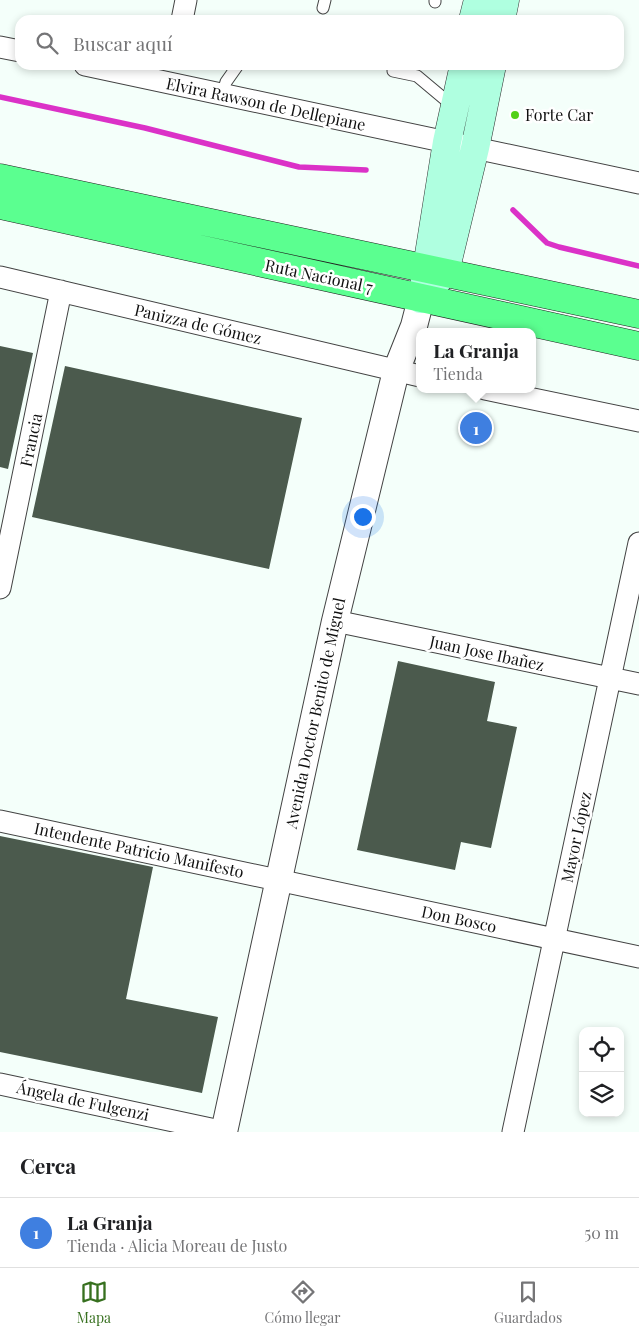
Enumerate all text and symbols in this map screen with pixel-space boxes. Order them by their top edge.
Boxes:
search box [15,15,624,70]
icon: search [33,29,61,57]
text: Buscar aquí [73,30,173,56]
street label: Elvira Rawson de Dellepiane [164,72,368,135]
place label: Forte Car [525,104,593,125]
marker: Forte Car [509,109,521,121]
street label: Ruta Nacional 7 [263,254,375,297]
street label: Panizza de Gómez [133,299,264,348]
popup [416,328,536,393]
text: La Granja [433,337,519,363]
text: Tienda [433,363,483,384]
pin: 1 [460,409,492,447]
street label: Francia [15,411,46,469]
your location [350,504,376,530]
street label: Avenida Doctor Benito de Miguel [280,595,349,831]
street label: Juan Jose Ibañez [427,630,547,675]
street label: Mayor López [556,789,595,884]
street label: Intendente Patricio Manifesto [32,817,246,882]
street label: Don Bosco [420,900,499,937]
map controls [579,1027,624,1117]
button: locate [579,1027,624,1072]
button: layers [579,1072,624,1117]
street label: Ángela de Fulgenzi [14,1076,152,1125]
text: Cerca [20,1151,76,1179]
text: La Granja [67,1209,153,1235]
text: 1 [33,1222,39,1243]
text: 50 m [585,1222,619,1243]
text: Tienda · Alicia Moreau de Justo [67,1235,287,1256]
tab: Mapa [77,1278,111,1327]
tab: Cómo llegar [265,1278,341,1327]
tab: Guardados [494,1278,562,1327]

